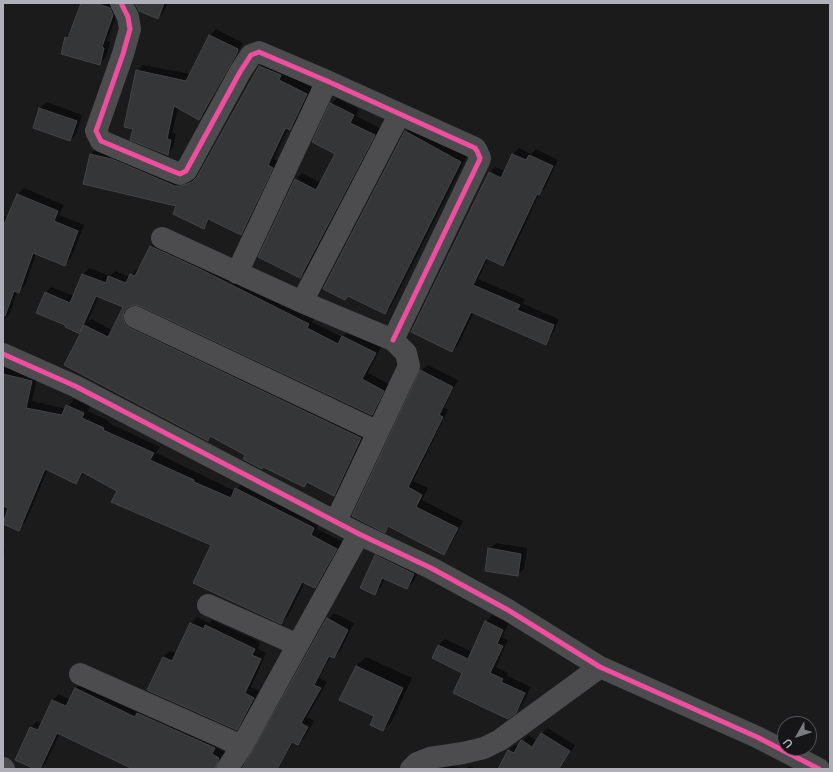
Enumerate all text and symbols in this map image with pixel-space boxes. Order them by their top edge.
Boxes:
north arrow [777,716,817,756]
text: U [780,736,796,751]

